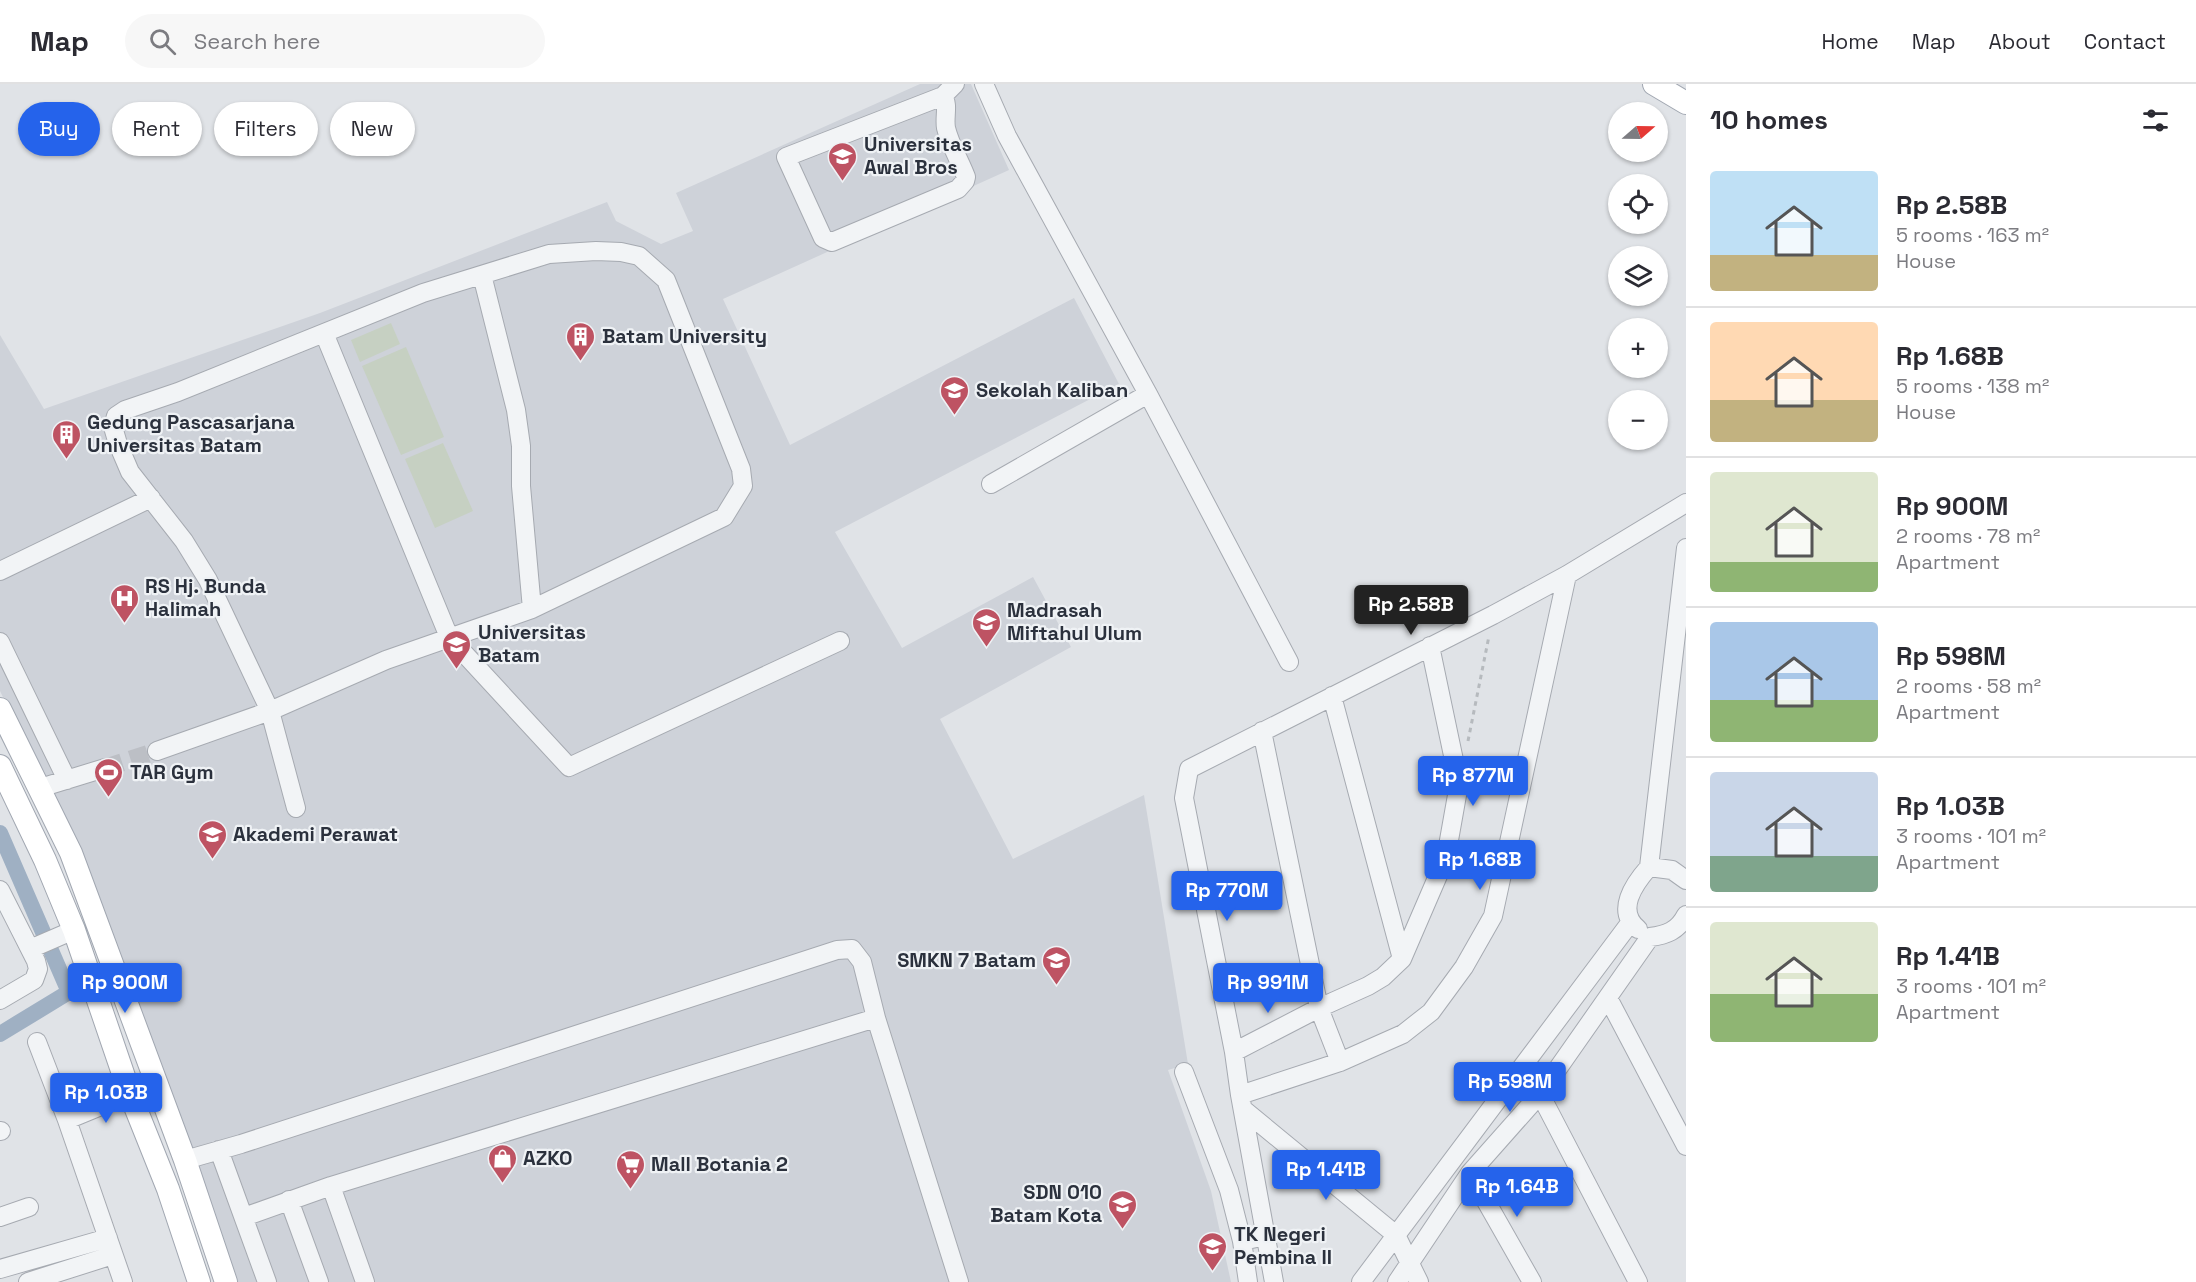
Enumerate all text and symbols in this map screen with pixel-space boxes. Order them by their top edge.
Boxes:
search box [125,14,545,68]
text: Map [30,23,89,59]
icon: search [146,25,179,58]
text: Search here [194,27,321,55]
text: Home [1821,28,1879,55]
text: Map [1912,28,1956,55]
text: About [1989,28,2051,55]
text: Contact [2084,28,2166,55]
chip: Buy [18,102,100,156]
chip: Rent [112,102,202,156]
chip: Filters [214,102,318,156]
chip: New [330,102,415,156]
north arrow [1608,102,1668,162]
map controls [1608,102,1668,450]
text: 10 homes [1710,103,1828,137]
icon: filters [2139,104,2172,137]
place label: Universitas Awal Bros [864,131,972,180]
school or university icon: Universitas Awal Bros [827,140,859,182]
button: locate [1608,174,1668,234]
text: Rp 2.58B [1896,188,2007,222]
icon: home [1758,195,1830,267]
text: 5 rooms · 163 m² [1896,222,2049,248]
button: layers [1608,246,1668,306]
text: House [1896,248,1956,274]
button: + [1608,318,1668,378]
building icon: Batam University [565,320,597,362]
place label: Batam University [602,323,767,349]
text: Rp 1.68B [1896,339,2004,373]
icon: home [1758,346,1830,418]
text: 5 rooms · 138 m² [1896,373,2049,399]
school or university icon: Sekolah Kaliban [939,374,971,416]
place label: Sekolah Kaliban [976,377,1128,403]
button: − [1608,390,1668,450]
text: House [1896,399,1956,425]
place label: Gedung Pascasarjana Universitas Batam [87,409,295,458]
building icon: Gedung Pascasarjana Universitas Batam [50,418,82,460]
text: Rp 900M [1896,489,2008,523]
icon: home [1758,496,1830,568]
text: 2 rooms · 78 m² [1896,523,2040,549]
text: Apartment [1896,549,2000,575]
place label: RS Hj. Bunda Halimah [145,573,266,622]
hospital icon: RS Hj. Bunda Halimah [108,582,140,624]
pin: Rp 2.58B [1349,585,1473,636]
text: Rp 2.58B [1368,591,1454,617]
place label: Madrasah Miftahul Ulum [1007,597,1142,646]
school or university icon: Madrasah Miftahul Ulum [970,606,1002,648]
place label: Universitas Batam [478,619,586,668]
school or university icon: Universitas Batam [441,628,473,670]
text: Rp 598M [1896,639,2006,673]
icon: home [1758,646,1830,718]
text: 2 rooms · 58 m² [1896,673,2041,699]
text: Apartment [1896,699,2000,725]
sports icon: TAR Gym [93,756,125,798]
pin: Rp 877M [1418,756,1528,807]
place label: TAR Gym [130,759,214,785]
text: Rp 877M [1432,762,1514,788]
text: Rp 1.03B [1896,789,2005,823]
icon: home [1758,796,1830,868]
school or university icon: Akademi Perawat [196,818,228,860]
place label: Akademi Perawat [233,821,398,847]
text: 3 rooms · 101 m² [1896,823,2046,849]
pin: Rp 1.68B [1418,840,1542,891]
text: Rp 1.68B [1439,846,1521,872]
text: Apartment [1896,849,2000,875]
pin: Rp 770M [1172,871,1282,922]
text: Rp 770M [1185,877,1269,903]
text: Rp 1.41B [1896,939,2000,973]
school or university icon: SMKN 7 Batam [1041,944,1073,986]
icon: home [1758,946,1830,1018]
place label: SMKN 7 Batam [897,947,1036,973]
pin: Rp 900M [70,963,180,1014]
pin: Rp 991M [1213,963,1323,1014]
text: Rp 900M [82,969,168,995]
text: Rp 991M [1227,969,1309,995]
text: 3 rooms · 101 m² [1896,973,2046,999]
text: Apartment [1896,999,2000,1025]
pin: Rp 598M [1455,1062,1565,1113]
text: Rp 598M [1468,1068,1552,1094]
pin: Rp 1.03B [44,1073,168,1124]
text: Rp 1.03B [64,1079,148,1105]
shop icon: AZKO [486,1142,518,1184]
place label: AZKO [523,1145,573,1171]
supermarket icon: Mall Botania 2 [614,1148,646,1190]
pin: Rp 1.41B [1264,1150,1388,1201]
place label: Mall Botania 2 [651,1151,788,1177]
text: Rp 1.41B [1286,1156,1366,1182]
pin: Rp 1.64B [1455,1167,1579,1218]
text: Rp 1.64B [1475,1173,1559,1199]
place label: SDN 010 Batam Kota [990,1179,1102,1228]
school or university icon: SDN 010 Batam Kota [1107,1188,1139,1230]
place label: TK Negeri Pembina II [1234,1221,1332,1270]
school or university icon: TK Negeri Pembina II [1197,1230,1229,1272]

